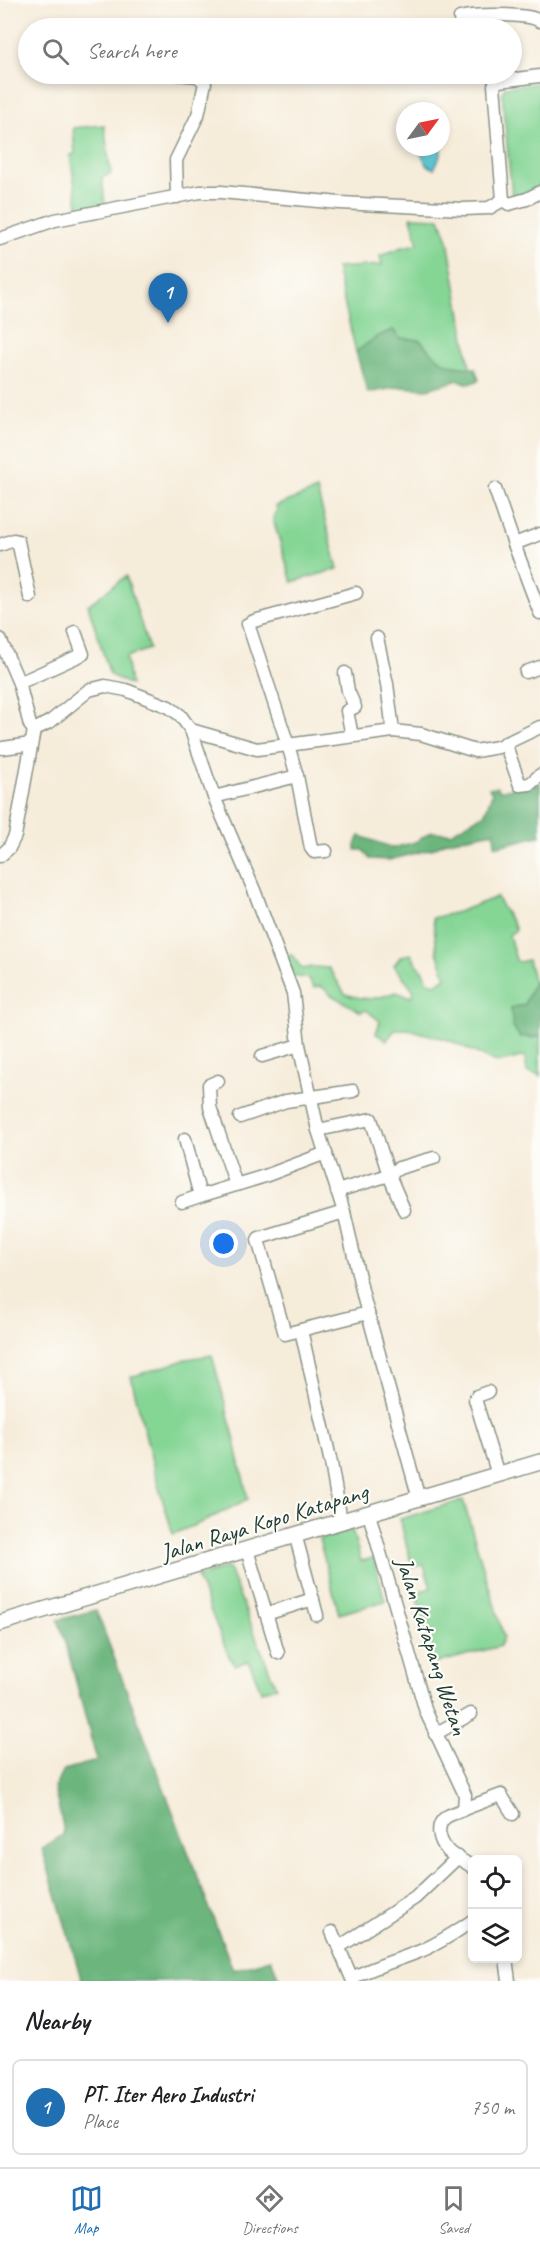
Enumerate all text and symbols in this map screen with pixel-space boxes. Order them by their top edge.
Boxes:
search box [18,18,522,84]
icon: search [39,35,72,68]
text: Search here [87,37,177,65]
north arrow [396,102,450,156]
pin: 1 [148,274,188,323]
your location [209,1229,238,1258]
street label: Jalan Raya Kopo Katapang [156,1476,373,1568]
street label: Jalan Katapang Wetan [389,1552,475,1739]
map controls [468,1855,522,1963]
button: locate [468,1855,522,1909]
button: layers [468,1909,522,1963]
text: Nearby [24,2004,89,2037]
text: PT. Iter Aero Industri [83,2081,253,2109]
text: 1 [41,2095,50,2120]
text: 750 m [471,2095,514,2120]
text: Place [83,2109,118,2134]
tab: Map [70,2182,103,2238]
tab: Directions [242,2182,298,2238]
tab: Saved [437,2182,470,2238]

